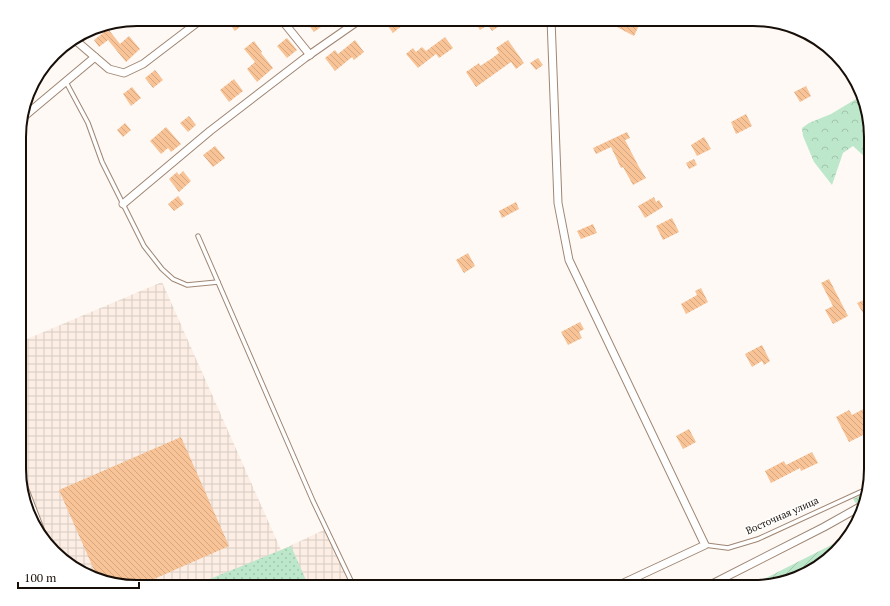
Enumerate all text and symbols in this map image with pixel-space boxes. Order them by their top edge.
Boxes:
street label: Восточная улица [744,494,821,537]
scale bar [18,564,139,590]
text: 100 m [24,570,57,585]

